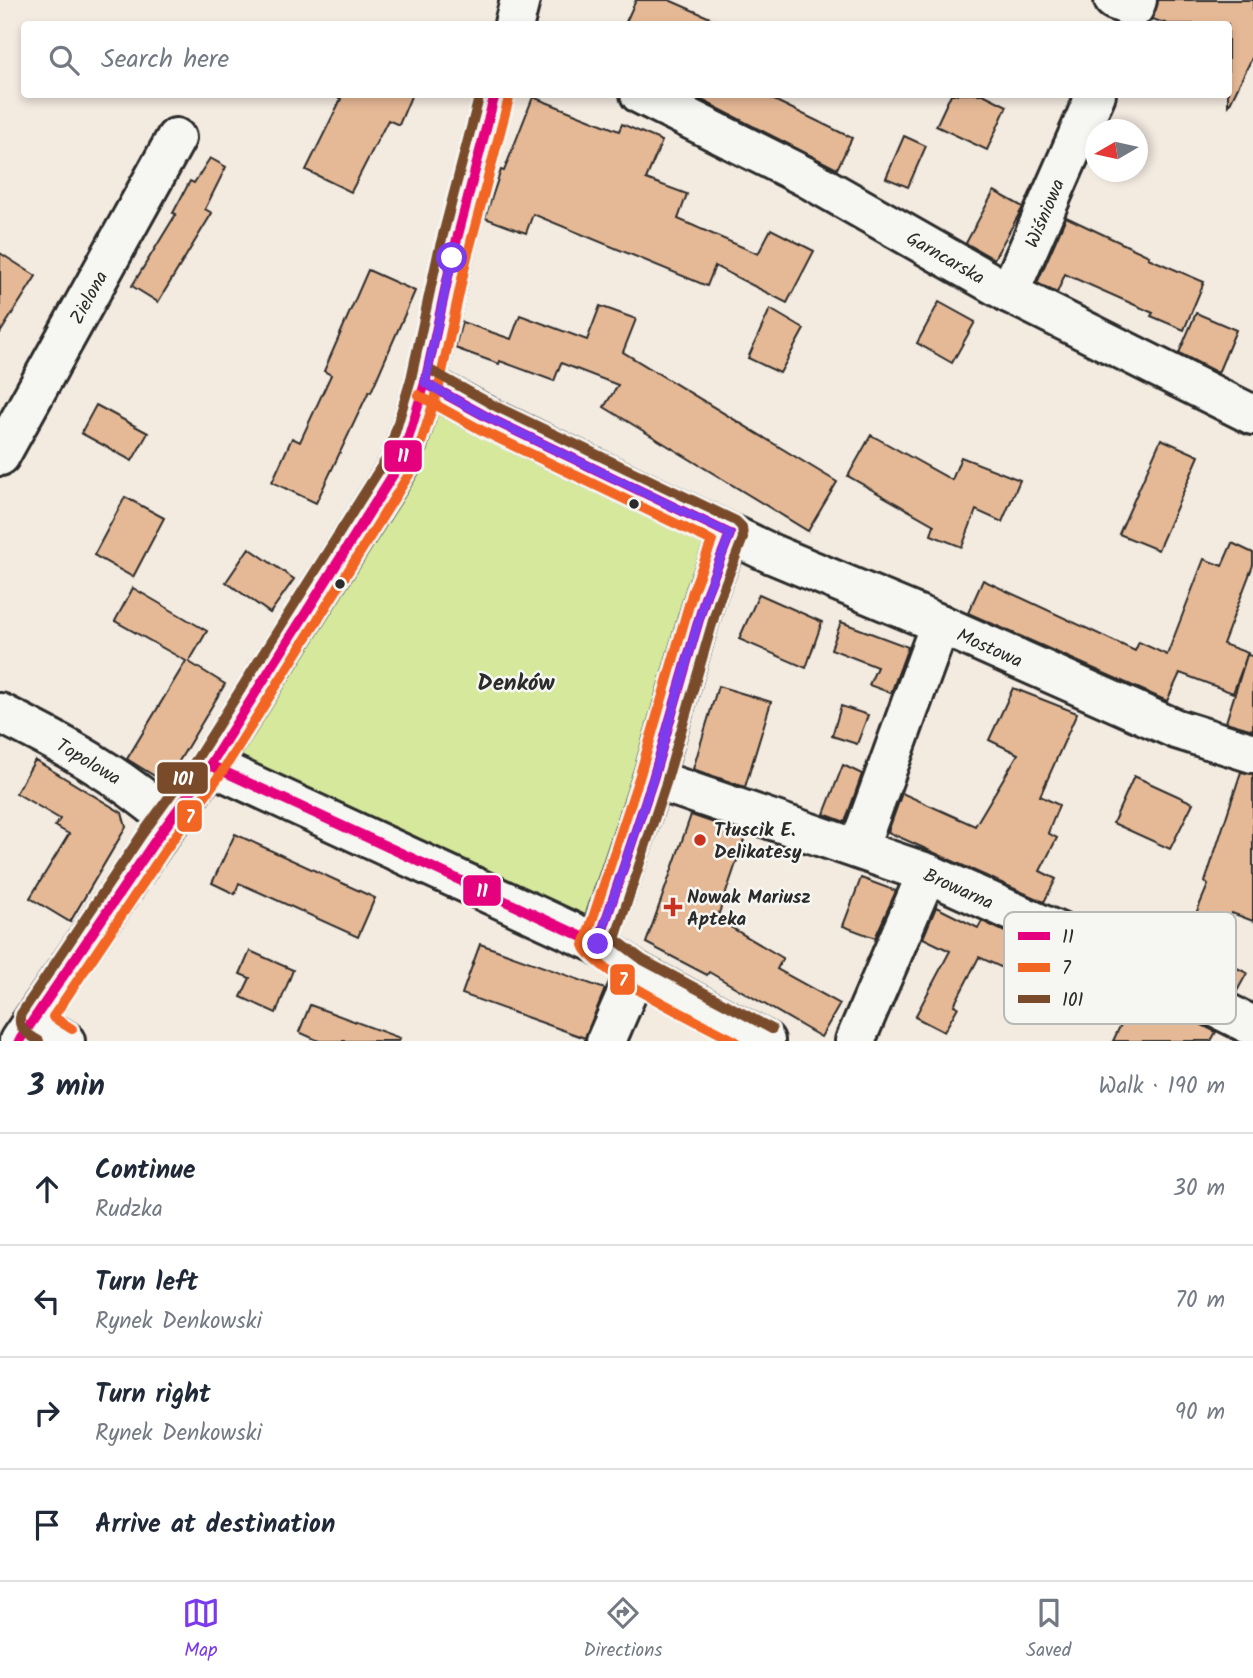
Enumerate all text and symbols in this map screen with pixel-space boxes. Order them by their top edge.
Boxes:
search box [21,21,1232,98]
text: Search here [101,39,229,81]
icon: search [45,41,83,79]
north arrow [1085,119,1148,182]
street label: Wiśniowa [1018,175,1074,253]
street label: Garncarska [900,224,990,293]
route start [436,242,467,273]
street label: Zielona [63,266,117,330]
line badge: 11 [383,439,423,473]
text: 11 [397,442,409,472]
unlabelled marker [627,497,641,511]
unlabelled marker [333,577,347,591]
street label: Mostowa [951,621,1027,677]
district label: Denków [477,666,555,702]
street label: Topolowa [50,731,126,794]
line badge: 101 [156,761,209,795]
text: 101 [172,765,194,795]
line badge: 7 [176,799,203,833]
text: 7 [186,803,196,833]
place label: Tłuscik E. Delikatesy [714,816,802,868]
marker: Tłuscik E. Delikatesy [692,832,708,848]
street label: Browarna [918,861,998,919]
line badge: 11 [462,874,502,907]
text: 11 [476,877,488,907]
place label: Nowak Mariusz Apteka [687,883,811,935]
marker: Nowak Mariusz Apteka [665,899,681,915]
legend [1004,912,1236,1024]
text: 11 [1062,923,1074,953]
route end [582,928,613,959]
text: 7 [1062,954,1072,984]
line badge: 7 [609,963,636,996]
text: 7 [619,966,629,996]
text: 101 [1062,986,1083,1016]
text: 3 min [28,1063,105,1111]
text: Walk · 190 m [1098,1069,1225,1105]
text: Continue [95,1150,196,1192]
icon: ahead [28,1170,66,1208]
text: 30 m [1173,1171,1225,1207]
text: Rudzka [95,1192,163,1228]
text: Turn left [95,1262,198,1304]
icon: left [28,1282,66,1320]
text: 70 m [1175,1283,1225,1319]
text: Rynek Denkowski [95,1304,262,1340]
text: Turn right [95,1374,211,1416]
icon: right [28,1394,66,1432]
text: 90 m [1175,1395,1225,1431]
text: Rynek Denkowski [95,1416,262,1452]
text: Arrive at destination [95,1504,335,1546]
icon: arrive [28,1506,66,1544]
tab: Map [182,1594,220,1666]
tab: Directions [584,1594,662,1666]
tab: Saved [1026,1594,1071,1666]

